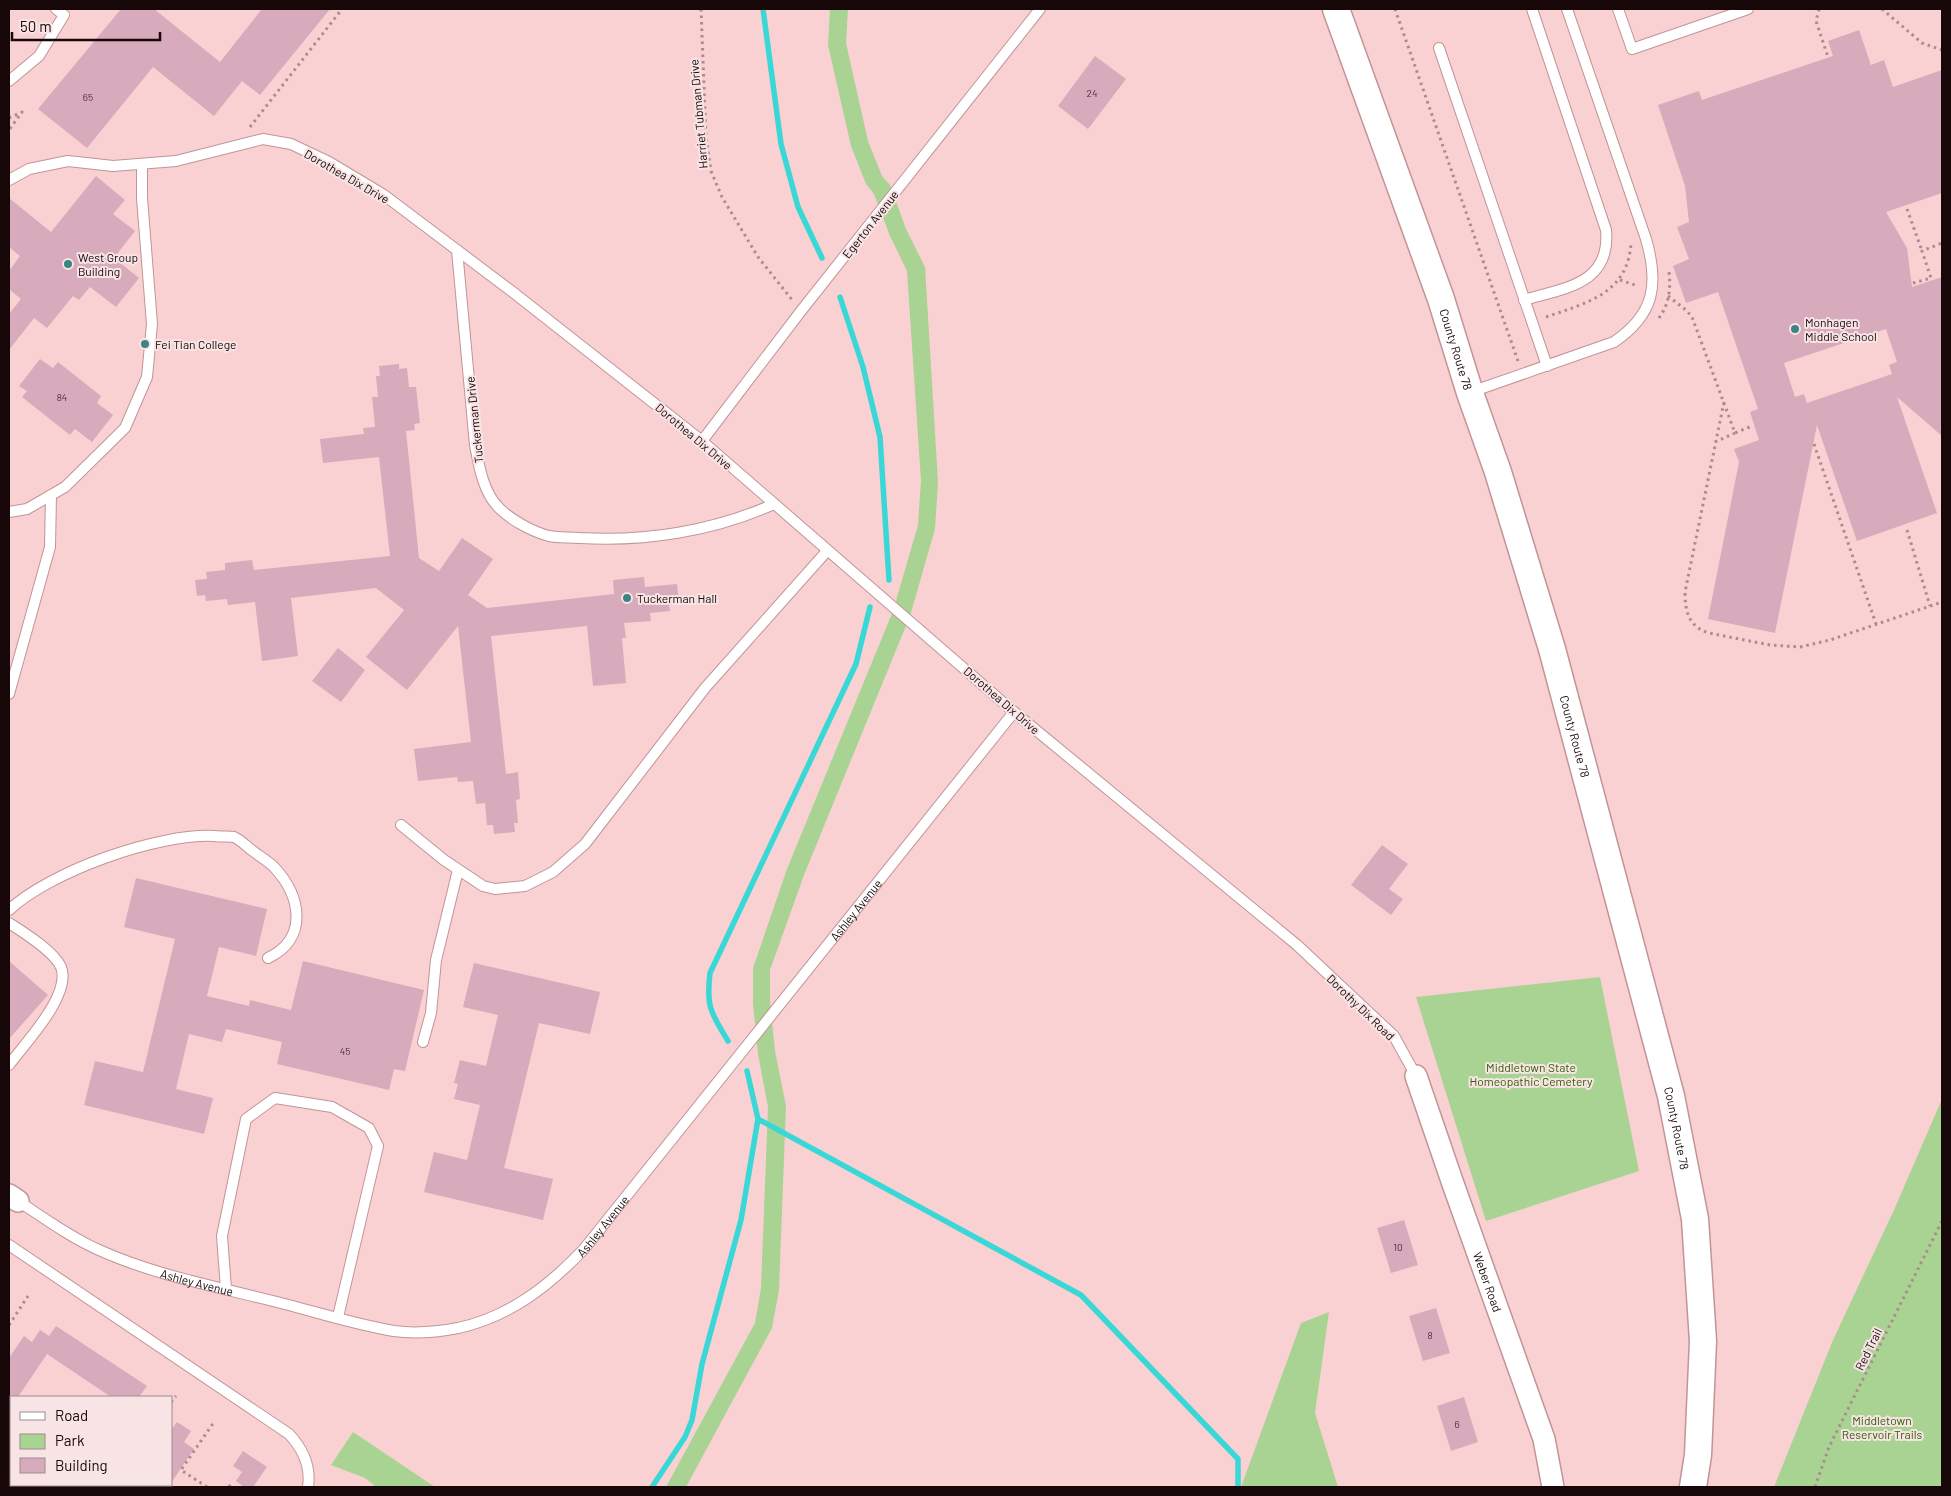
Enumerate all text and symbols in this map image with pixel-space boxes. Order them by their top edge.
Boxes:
scale bar [12,10,160,42]
text: 50 m [20,17,52,35]
street label: Harriet Tubman Drive [686,59,710,169]
house number: 24 [1087,87,1097,99]
house number: 65 [83,91,93,103]
street label: Dorothea Dix Drive [302,146,392,206]
street label: Egerton Avenue [839,187,901,261]
place label: West Group Building [78,250,138,278]
marker: West Group Building [62,258,74,270]
street label: County Route 78 [1437,307,1476,392]
place label: Monhagen Middle School [1805,315,1877,343]
marker: Monhagen Middle School [1789,323,1801,335]
place label: Fei Tian College [155,337,236,351]
marker: Fei Tian College [139,338,151,350]
street label: Tuckerman Drive [462,376,486,464]
house number: 84 [57,391,67,403]
street label: Dorothea Dix Drive [653,400,735,472]
place label: Tuckerman Hall [637,591,717,605]
marker: Tuckerman Hall [621,592,633,604]
street label: Dorothea Dix Drive [961,663,1043,737]
street label: County Route 78 [1558,694,1593,779]
street label: Ashley Avenue [827,876,884,943]
street label: Dorothy Dix Road [1324,971,1398,1043]
house number: 45 [340,1045,350,1057]
park label: Middletown State Homeopathic Cemetery [1469,1060,1593,1088]
street label: County Route 78 [1662,1085,1692,1171]
street label: Ashley Avenue [574,1192,631,1259]
house number: 10 [1393,1241,1403,1253]
street label: Weber Road [1471,1250,1505,1314]
street label: Ashley Avenue [159,1266,235,1298]
street label: Red Trail [1852,1326,1884,1372]
house number: 8 [1427,1329,1433,1341]
legend [10,1396,172,1486]
text: Road [55,1406,88,1424]
park label: Middletown Reservoir Trails [1842,1413,1923,1441]
house number: 6 [1454,1418,1460,1430]
text: Park [55,1431,85,1449]
text: Building [55,1456,108,1474]

